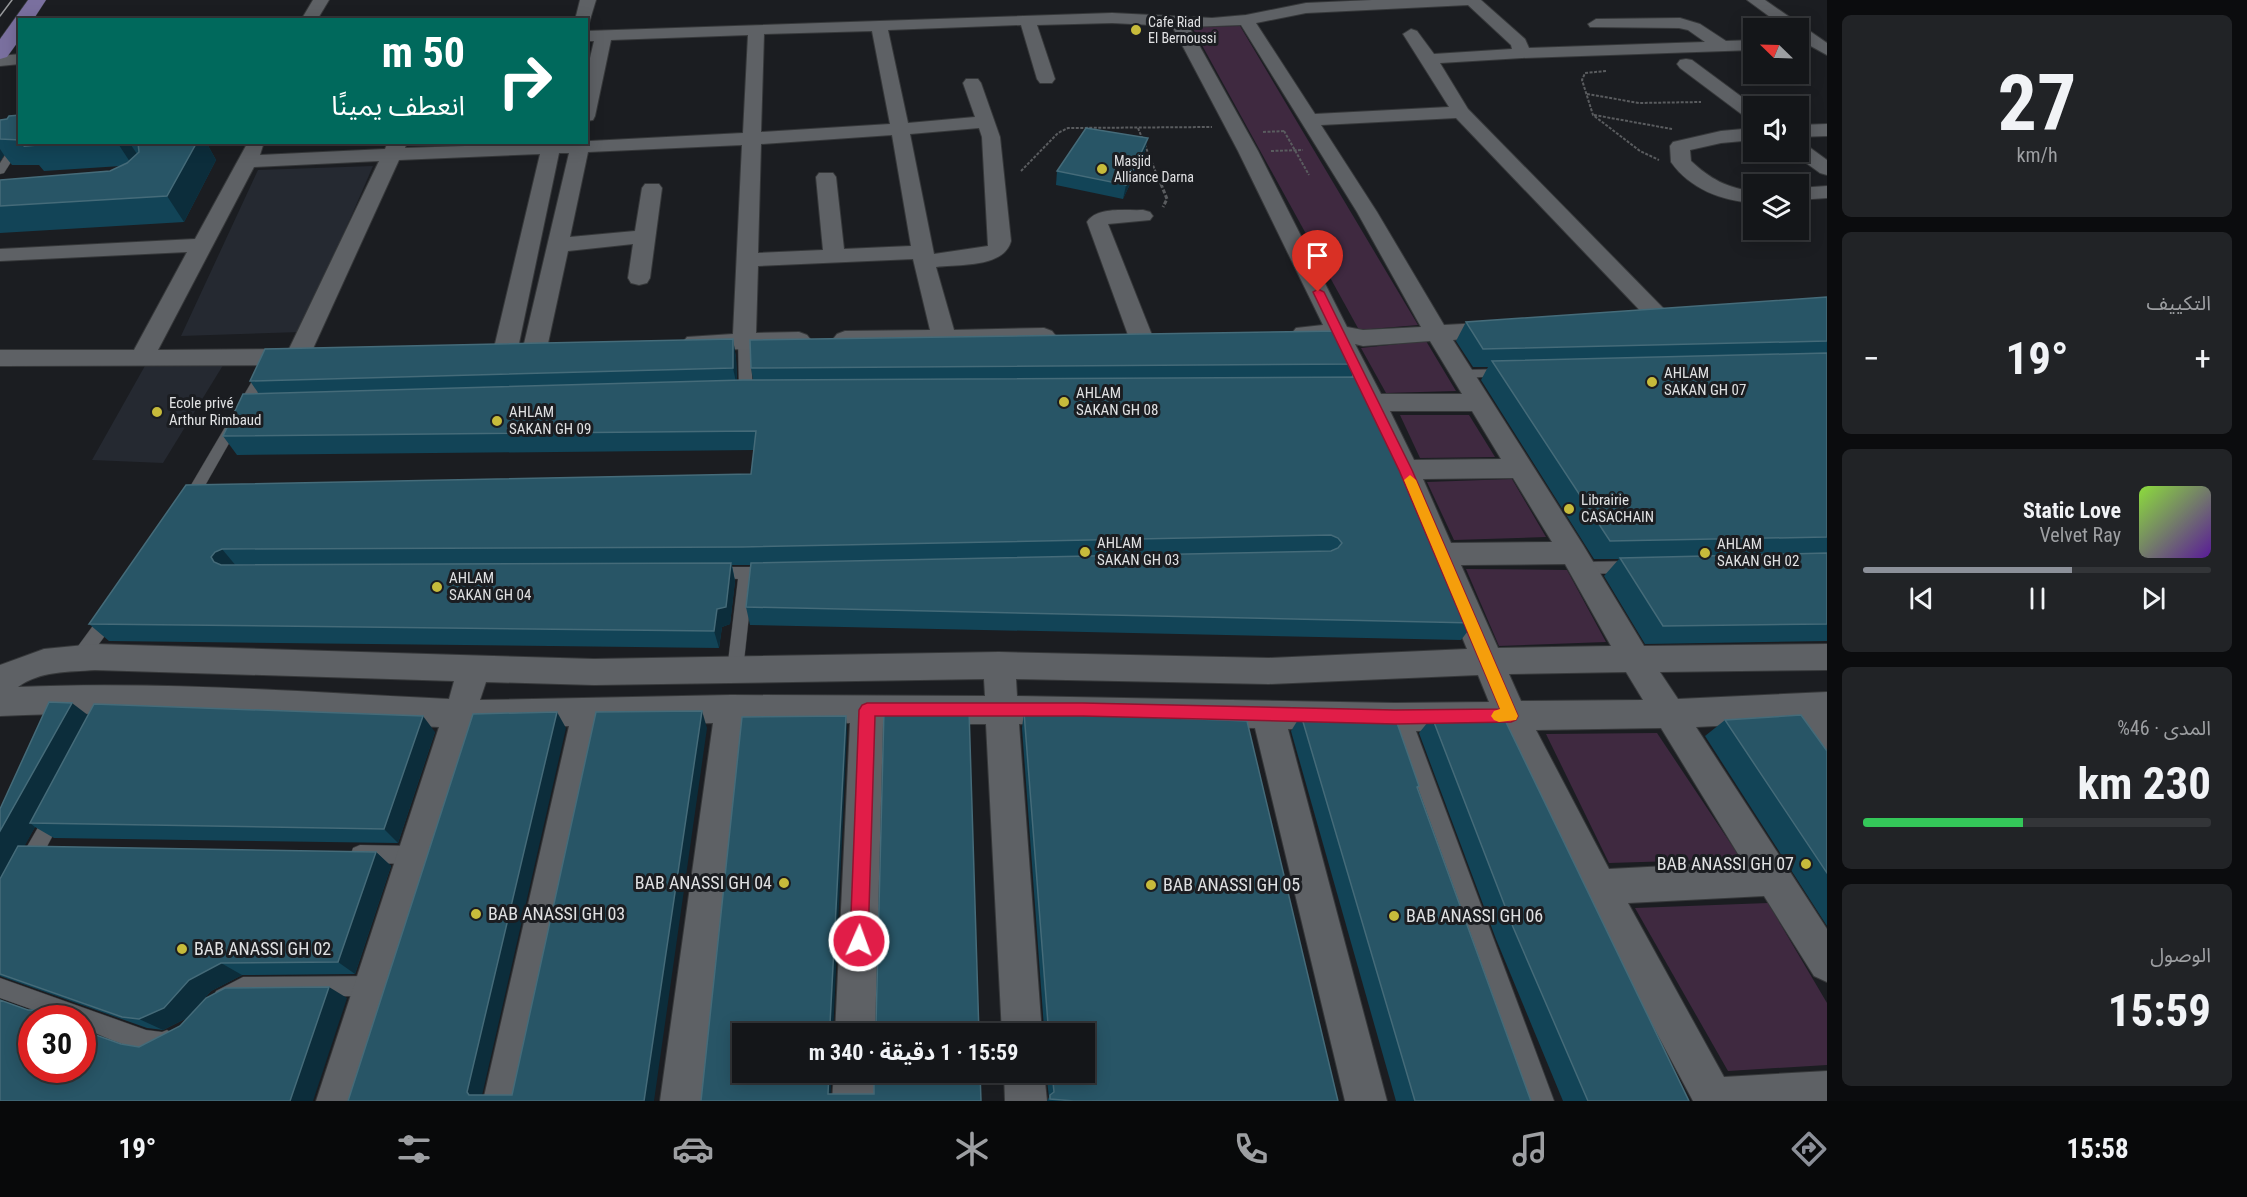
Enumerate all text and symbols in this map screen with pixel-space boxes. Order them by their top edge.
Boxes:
place label: Cafe Riad El Bernoussi [1148,14,1216,46]
north arrow [1743,18,1809,84]
map controls [1743,18,1809,240]
marker: Cafe Riad El Bernoussi [1129,23,1143,37]
text: 50 m [382,28,465,77]
icon: right [486,42,564,120]
text: 27 [1998,58,2076,149]
text: انعطف يمينًا [331,90,465,122]
button: sound [1743,96,1809,162]
text: km/h [2016,143,2058,167]
place label: Masjid Alliance Darna [1114,153,1194,185]
marker: Masjid Alliance Darna [1095,162,1109,176]
button: layers [1743,174,1809,240]
pin [1292,230,1343,292]
icon: arrive [1301,239,1334,272]
text: التكييف [2147,291,2211,315]
text: 19° [2006,332,2069,385]
text: − [1863,339,1880,378]
text: + [2195,339,2211,378]
place label: AHLAM SAKAN GH 07 [1664,364,1746,399]
marker: AHLAM SAKAN GH 07 [1645,375,1659,389]
place label: AHLAM SAKAN GH 08 [1076,384,1158,419]
place label: Ecole privé Arthur Rimbaud [169,394,262,429]
marker: AHLAM SAKAN GH 08 [1057,395,1071,409]
place label: AHLAM SAKAN GH 09 [509,403,591,438]
marker: Ecole privé Arthur Rimbaud [150,405,164,419]
marker: AHLAM SAKAN GH 09 [490,414,504,428]
place label: Librairie CASACHAIN [1581,491,1654,526]
text: Static Love [2023,498,2121,523]
marker: Librairie CASACHAIN [1562,502,1576,516]
text: Velvet Ray [2040,523,2121,547]
place label: AHLAM SAKAN GH 03 [1097,534,1179,569]
place label: AHLAM SAKAN GH 02 [1717,535,1799,570]
marker: AHLAM SAKAN GH 03 [1078,545,1092,559]
marker: AHLAM SAKAN GH 02 [1698,546,1712,560]
place label: AHLAM SAKAN GH 04 [449,569,531,604]
marker: AHLAM SAKAN GH 04 [430,580,444,594]
icon: previous [1905,582,1938,615]
icon: pause [2021,582,2054,615]
icon: next [2137,582,2170,615]
text: المدى · 46% [2117,716,2211,740]
text: 230 km [2078,757,2211,810]
place label: BAB ANASSI GH 07 [1657,853,1794,874]
marker: BAB ANASSI GH 07 [1799,857,1813,871]
place label: BAB ANASSI GH 04 [635,872,772,893]
place label: BAB ANASSI GH 05 [1163,874,1300,895]
marker: BAB ANASSI GH 04 [777,876,791,890]
marker: BAB ANASSI GH 05 [1144,878,1158,892]
place label: BAB ANASSI GH 03 [488,903,625,924]
place label: BAB ANASSI GH 06 [1406,905,1543,926]
marker: BAB ANASSI GH 03 [469,907,483,921]
position arrow [827,909,891,973]
marker: BAB ANASSI GH 06 [1387,909,1401,923]
place label: BAB ANASSI GH 02 [194,938,331,959]
marker: BAB ANASSI GH 02 [175,942,189,956]
text: الوصول [2150,943,2211,967]
text: 15:59 [2108,984,2211,1037]
speed limit sign: 30 [18,1005,96,1083]
text: 15:59 · 1 دقيقة · 340 m [809,1040,1018,1065]
icon: filters [393,1128,435,1170]
icon: car [672,1128,714,1170]
icon: climate [951,1128,993,1170]
icon: phone [1230,1128,1272,1170]
icon: music [1509,1128,1551,1170]
icon: directions [1788,1128,1830,1170]
text: 19° [119,1133,156,1165]
text: 15:58 [2067,1133,2129,1165]

